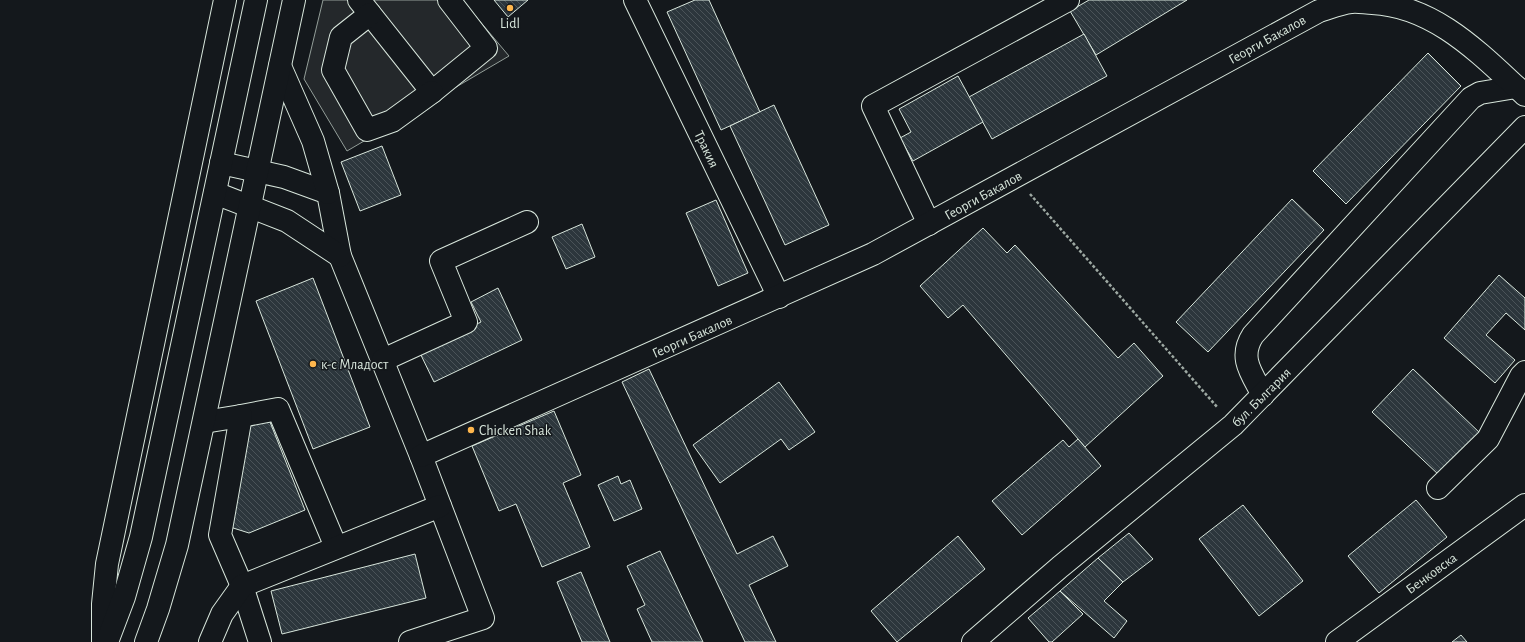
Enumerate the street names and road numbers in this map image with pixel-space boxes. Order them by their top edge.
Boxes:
street label: Георги Бакалов [1227,13,1308,67]
street label: Тракия [691,129,721,170]
street label: Георги Бакалов [943,169,1024,223]
street label: Георги Бакалов [650,313,734,361]
street label: бул. България [1229,365,1294,430]
street label: Бенковска [1404,550,1460,597]

